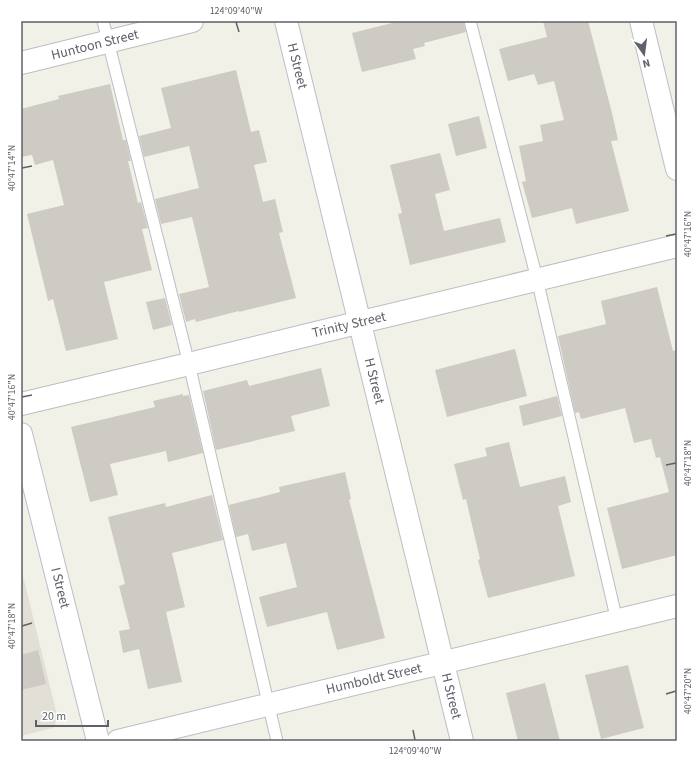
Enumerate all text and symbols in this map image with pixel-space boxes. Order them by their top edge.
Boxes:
text: 124°09'40"W [210,4,262,18]
street label: Huntoon Street [49,24,141,66]
north arrow [624,34,664,74]
street label: H Street [282,41,312,91]
text: N [641,55,652,71]
text: 40°47'14"N [5,145,19,191]
text: 40°47'16"N [681,211,695,257]
street label: Trinity Street [310,307,388,343]
street label: H Street [359,356,389,406]
text: 40°47'16"N [5,374,19,420]
text: 40°47'18"N [681,440,695,486]
street label: I Street [45,565,75,611]
text: 40°47'18"N [5,603,19,649]
street label: Humboldt Street [324,658,424,700]
text: 40°47'20"N [681,668,695,714]
street label: H Street [436,671,466,721]
scale bar [36,702,108,728]
text: 20 m [42,708,66,725]
text: 124°09'40"W [389,744,441,758]

